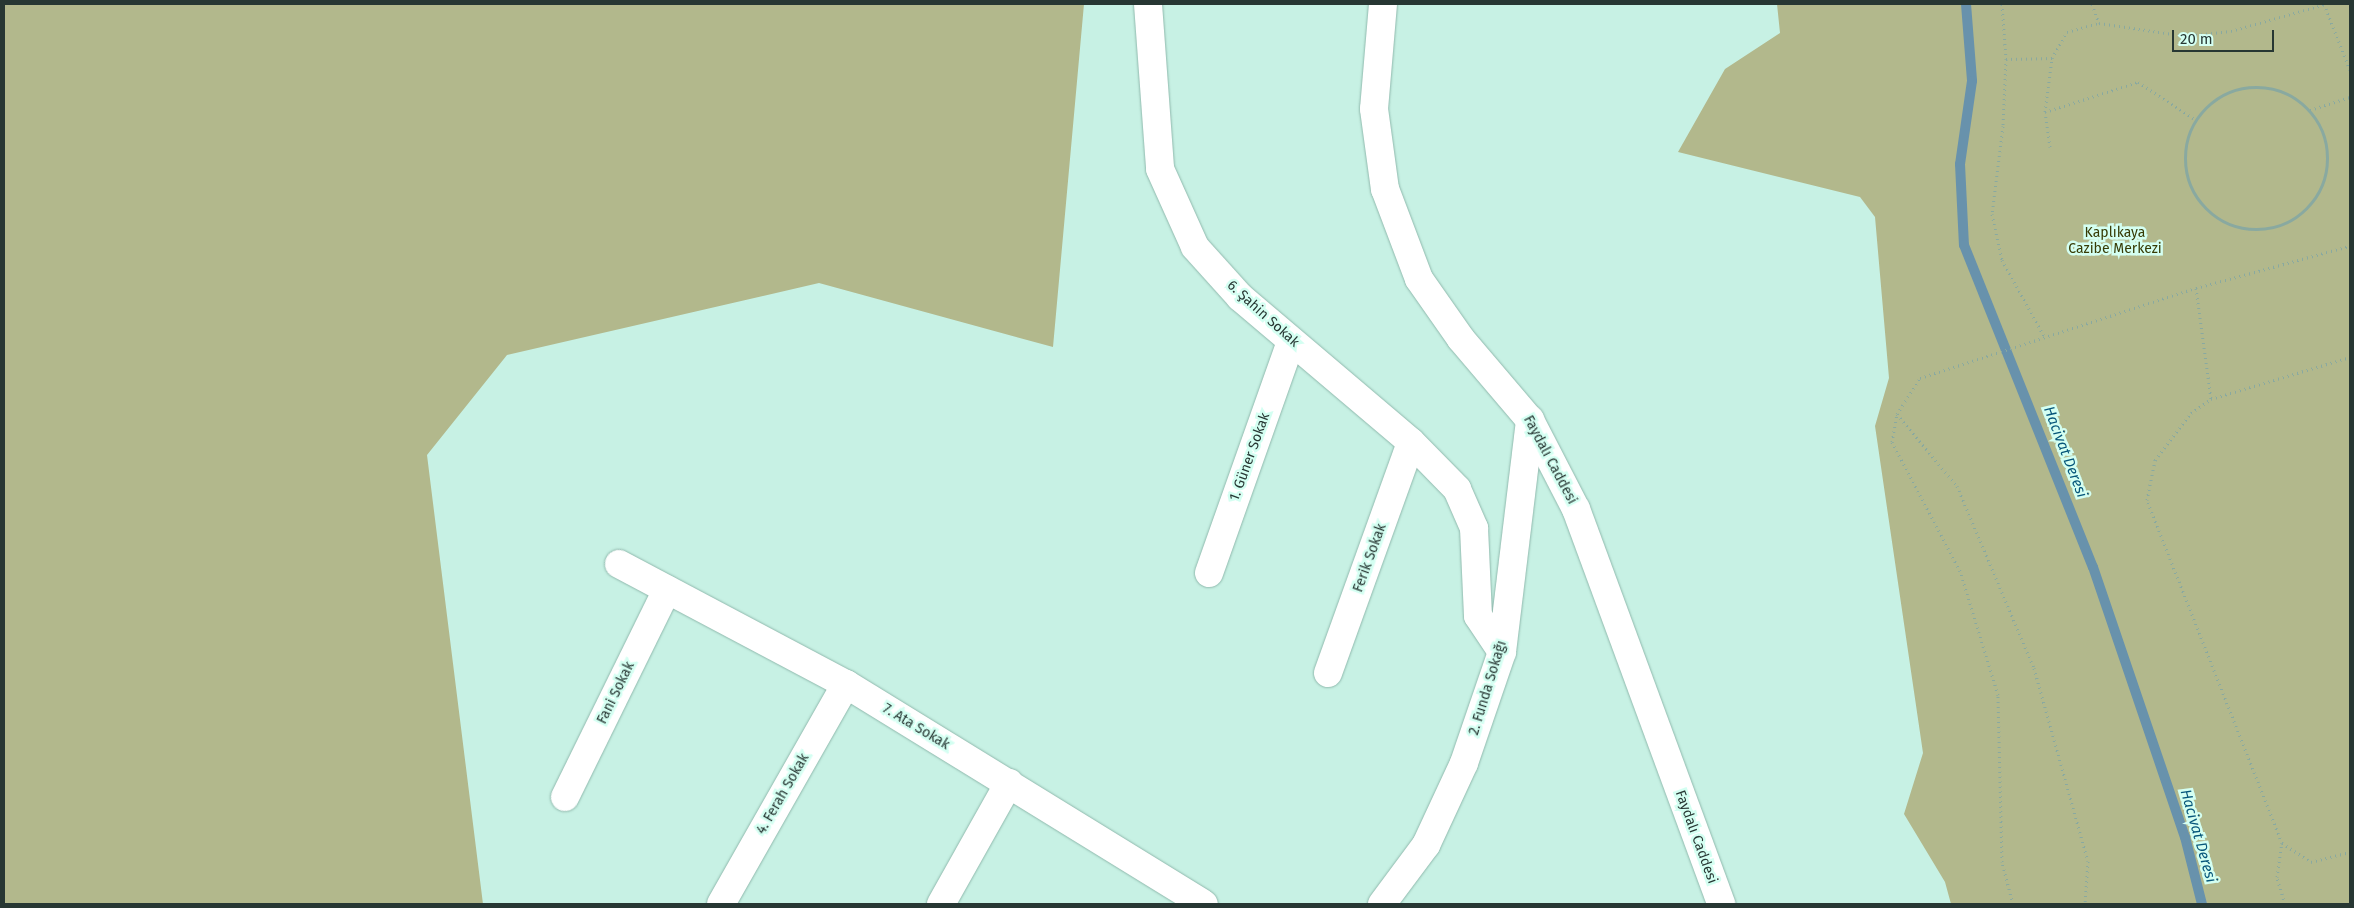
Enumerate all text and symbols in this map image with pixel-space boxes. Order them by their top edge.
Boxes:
scale bar [2174,20,2276,52]
text: 20 m [2180,30,2213,48]
park label: Kaplıkaya Cazibe Merkezi [2068,225,2162,258]
street label: 6. Şahin Sokak [1223,277,1303,351]
water label: Hacivat Deresi [2039,404,2091,500]
street label: 1. Güner Sokak [1226,411,1274,503]
street label: Faydalı Caddesi [1520,413,1580,507]
street label: Ferik Sokak [1350,521,1390,595]
street label: 2. Funda Sokağı [1466,639,1510,737]
street label: Fani Sokak [594,659,638,727]
street label: 7. Ata Sokak [879,700,953,754]
street label: 4. Ferah Sokak [753,751,813,837]
water label: Hacivat Deresi [2176,787,2220,885]
street label: Faydalı Caddesi [1671,788,1721,886]

